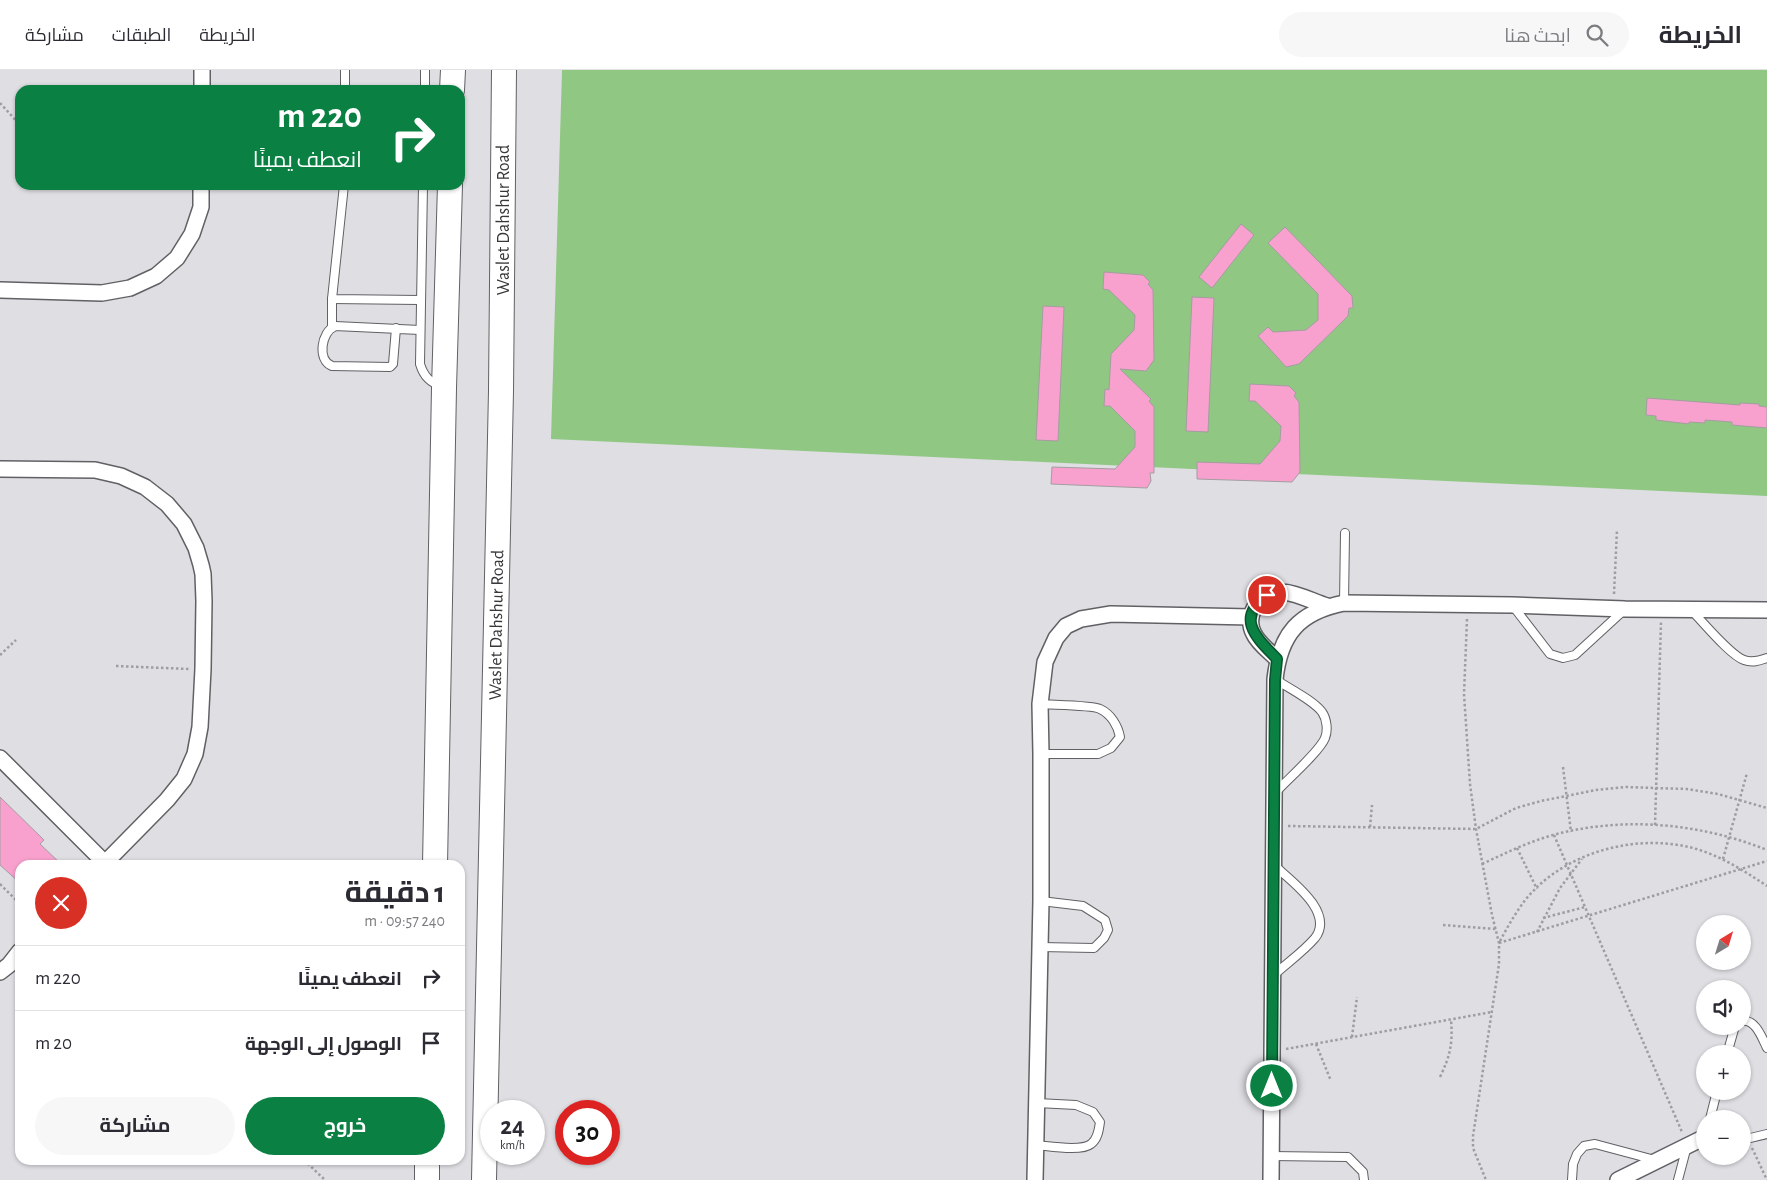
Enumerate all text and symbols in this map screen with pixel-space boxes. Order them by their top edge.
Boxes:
search box [1279,12,1629,57]
icon: search [1583,21,1611,49]
text: الخريطة [1659,24,1742,48]
text: مشاركة [25,27,84,45]
text: الطبقات [112,27,171,45]
text: الخريطة [199,27,256,45]
text: ابحث هنا [1504,27,1571,46]
text: 220 m [277,99,362,134]
icon: right [380,105,445,170]
street label: Waslet Dahshur Road [495,145,513,295]
text: انعطف يمينًا [253,149,362,171]
street label: Waslet Dahshur Road [487,550,507,700]
pin [1246,574,1288,616]
icon: arrive [1253,581,1281,609]
button: close [35,877,87,929]
text: 1 دقيقة [345,878,445,908]
text: 240 m · 09:57 [364,913,445,929]
north arrow [1696,915,1751,970]
map controls [1696,915,1751,1165]
icon: right [417,964,445,992]
text: 220 m [35,969,81,988]
text: انعطف يمينًا [298,970,402,989]
button: sound [1696,980,1751,1035]
icon: arrive [417,1029,445,1057]
text: 20 m [35,1034,72,1053]
text: الوصول إلى الوجهة [245,1035,402,1054]
button: + [1696,1045,1751,1100]
position arrow [1245,1059,1297,1111]
button: مشاركة [35,1097,235,1155]
button: خروج [245,1097,445,1155]
speed limit sign: 30 [555,1100,620,1165]
button: − [1696,1110,1751,1165]
text: 24 [500,1114,525,1139]
text: km/h [500,1139,525,1151]

